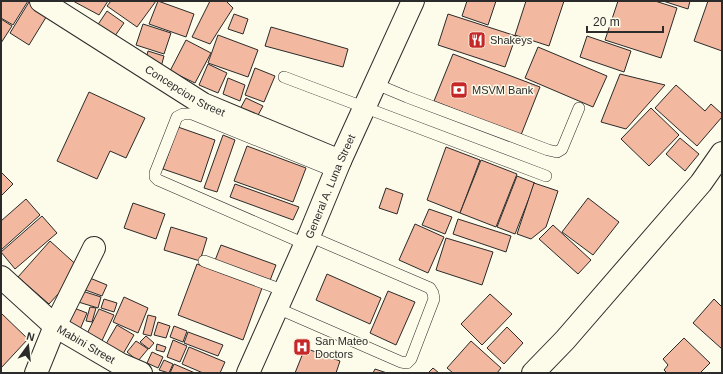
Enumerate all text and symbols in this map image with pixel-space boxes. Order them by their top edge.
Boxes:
scale bar [587,8,663,34]
text: 20 m [593,15,620,29]
restaurant icon: Shakeys [467,30,487,50]
place label: Shakeys [490,34,533,46]
street label: Concepcion Street [143,63,227,119]
bank icon: MSVM Bank [449,80,469,100]
place label: MSVM Bank [472,84,534,96]
street label: General A. Luna Street [303,132,357,240]
street label: Mabini Street [55,323,117,366]
north arrow [8,326,48,366]
text: N [25,330,36,343]
place label: San Mateo Doctors [315,335,368,360]
hospital icon: San Mateo Doctors [292,337,312,357]

